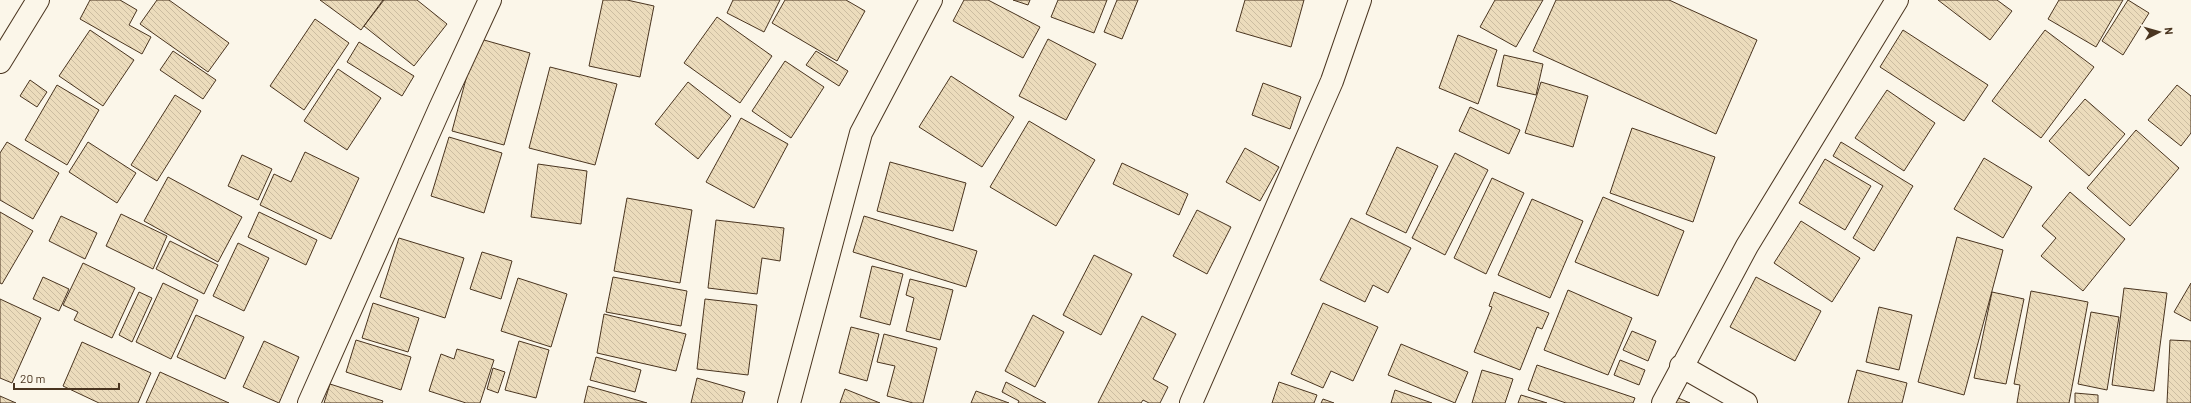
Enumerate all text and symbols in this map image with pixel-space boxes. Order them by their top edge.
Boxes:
north arrow [2139,12,2179,52]
text: N [2163,27,2176,35]
scale bar [14,365,119,391]
text: 20 m [20,371,46,385]

